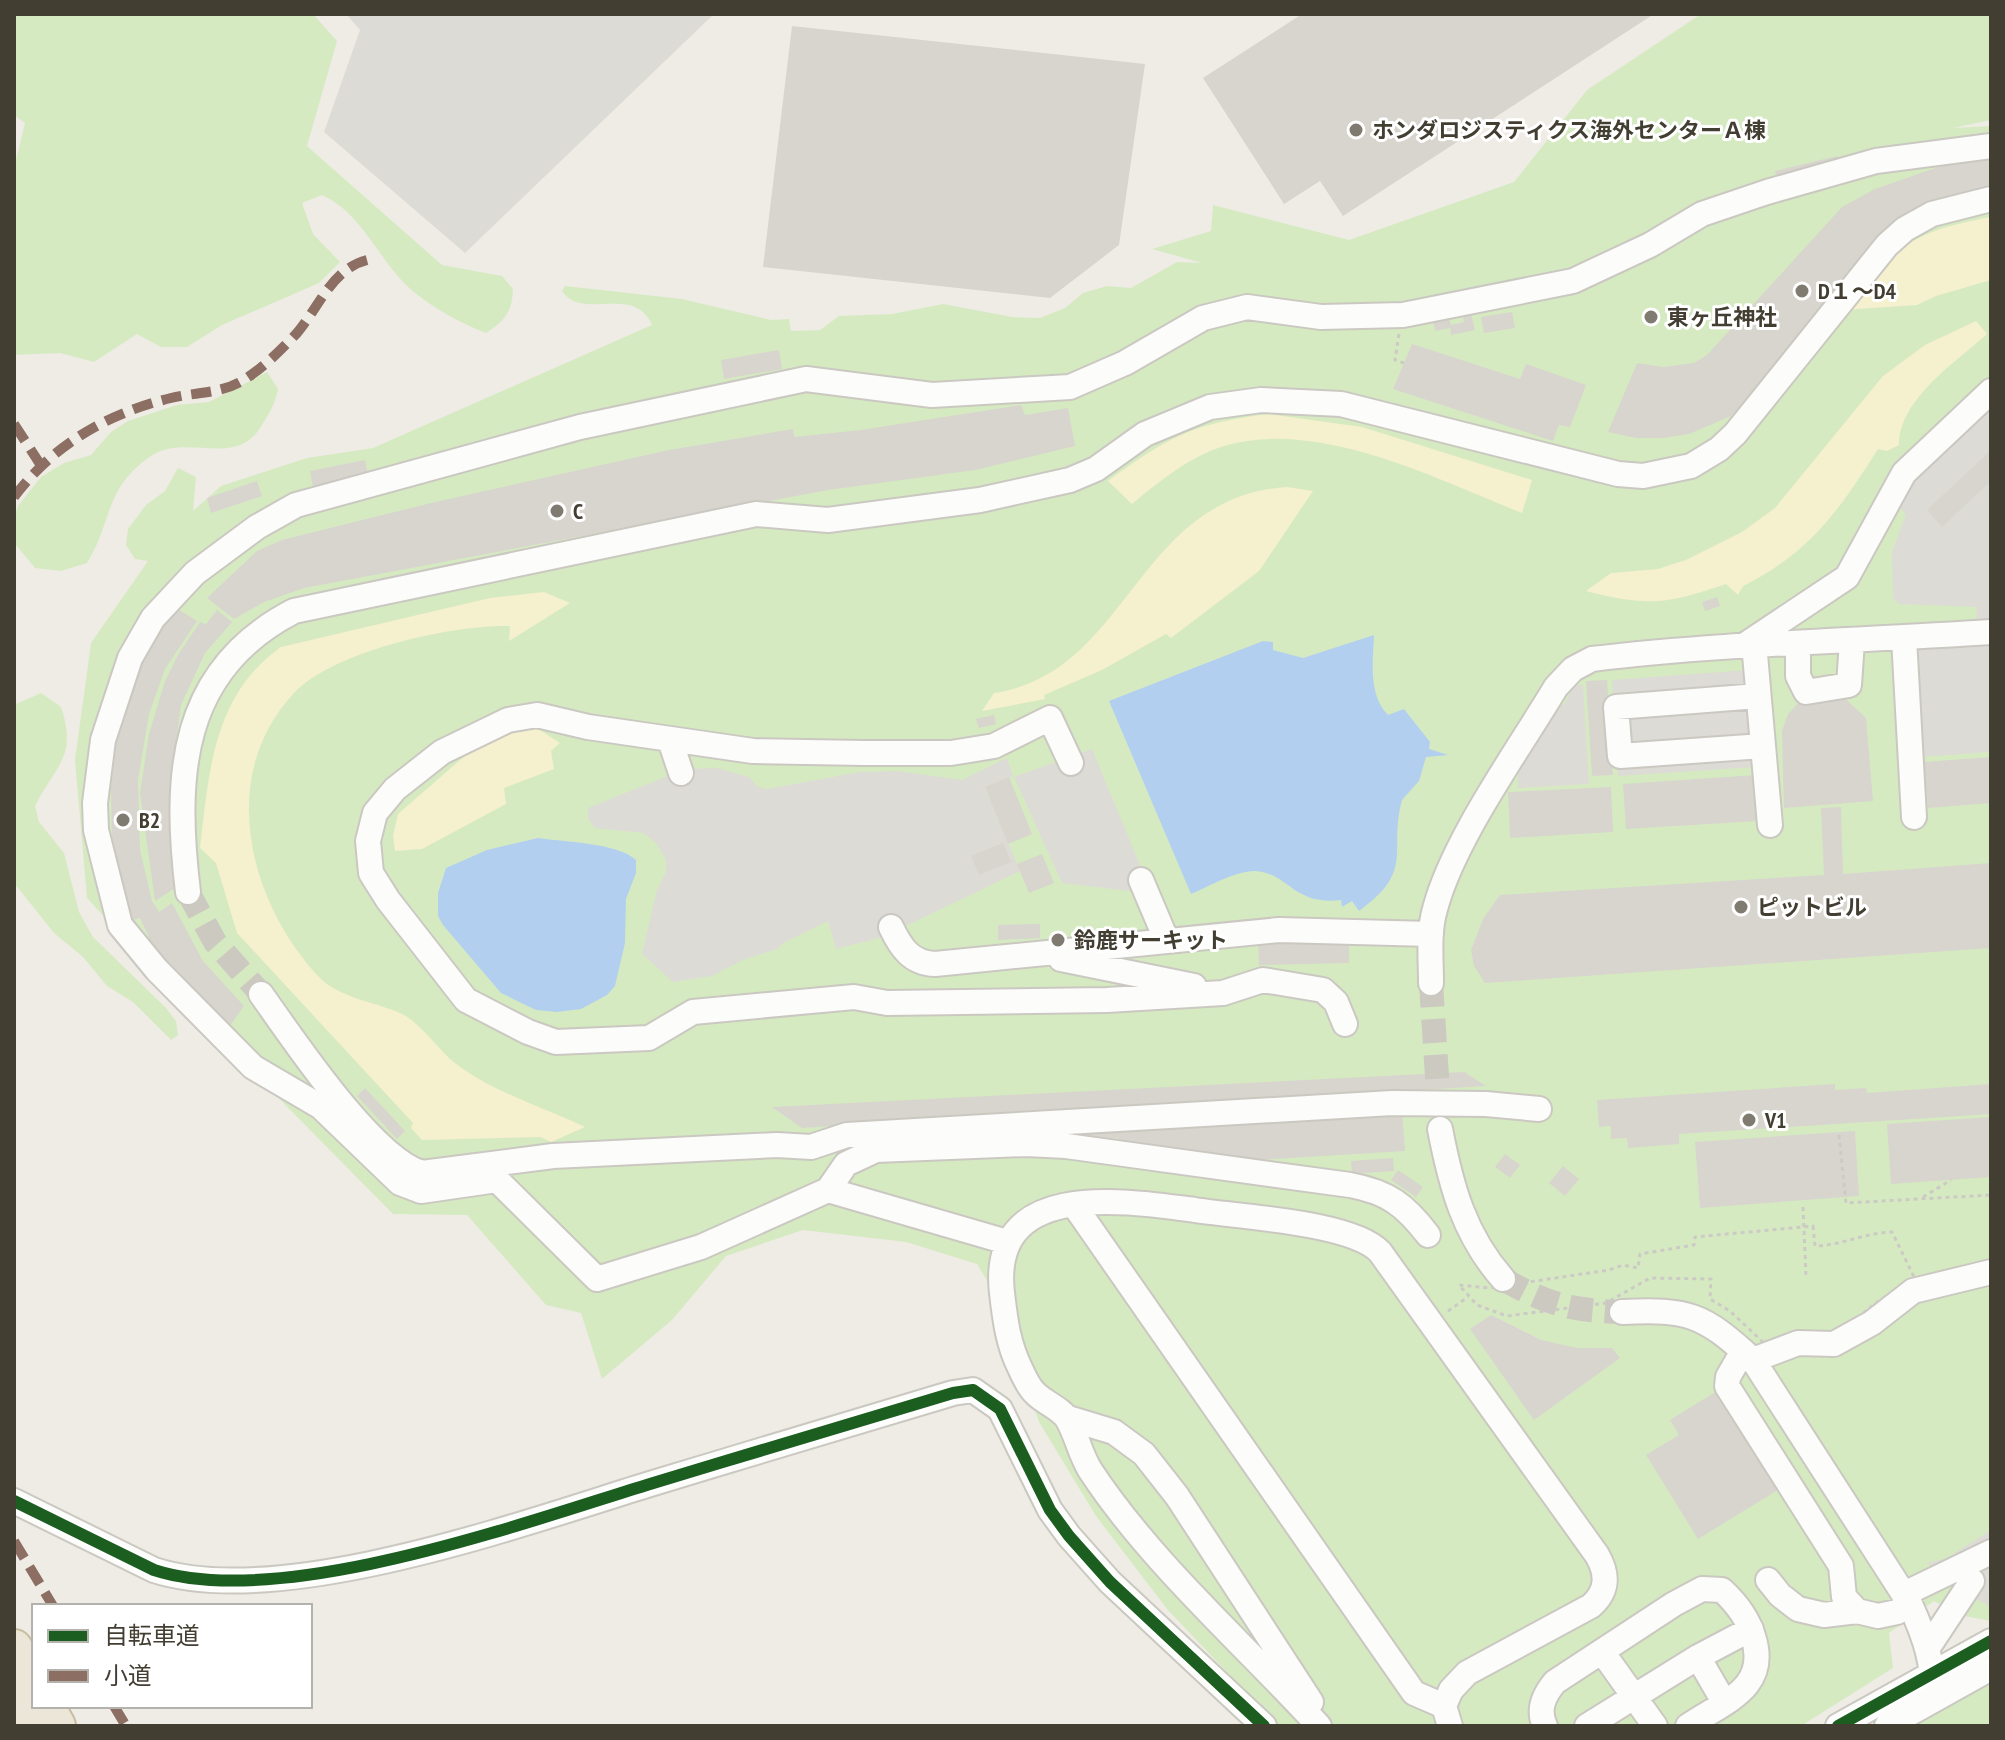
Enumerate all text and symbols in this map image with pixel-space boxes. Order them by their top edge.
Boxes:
place label: ホンダロジスティクス海外センターＡ棟 [1372,116,1766,144]
marker: ホンダロジスティクス海外センターＡ棟 [1347,121,1365,139]
place label: D１～D4 [1818,277,1897,305]
marker: D１～D4 [1793,282,1811,300]
place label: 東ヶ丘神社 [1667,303,1777,331]
marker: 東ヶ丘神社 [1642,308,1660,326]
place label: C [573,497,583,525]
marker: C [548,502,566,520]
place label: B2 [139,806,160,834]
marker: B2 [114,811,132,829]
place label: ピットビル [1757,893,1867,921]
marker: ピットビル [1732,898,1750,916]
place label: 鈴鹿サーキット [1074,926,1228,954]
marker: 鈴鹿サーキット [1049,931,1067,949]
place label: V1 [1764,1106,1787,1134]
marker: V1 [1740,1111,1758,1129]
legend [32,1604,312,1708]
text: 自転車道 [104,1620,200,1651]
text: 小道 [104,1660,152,1691]

